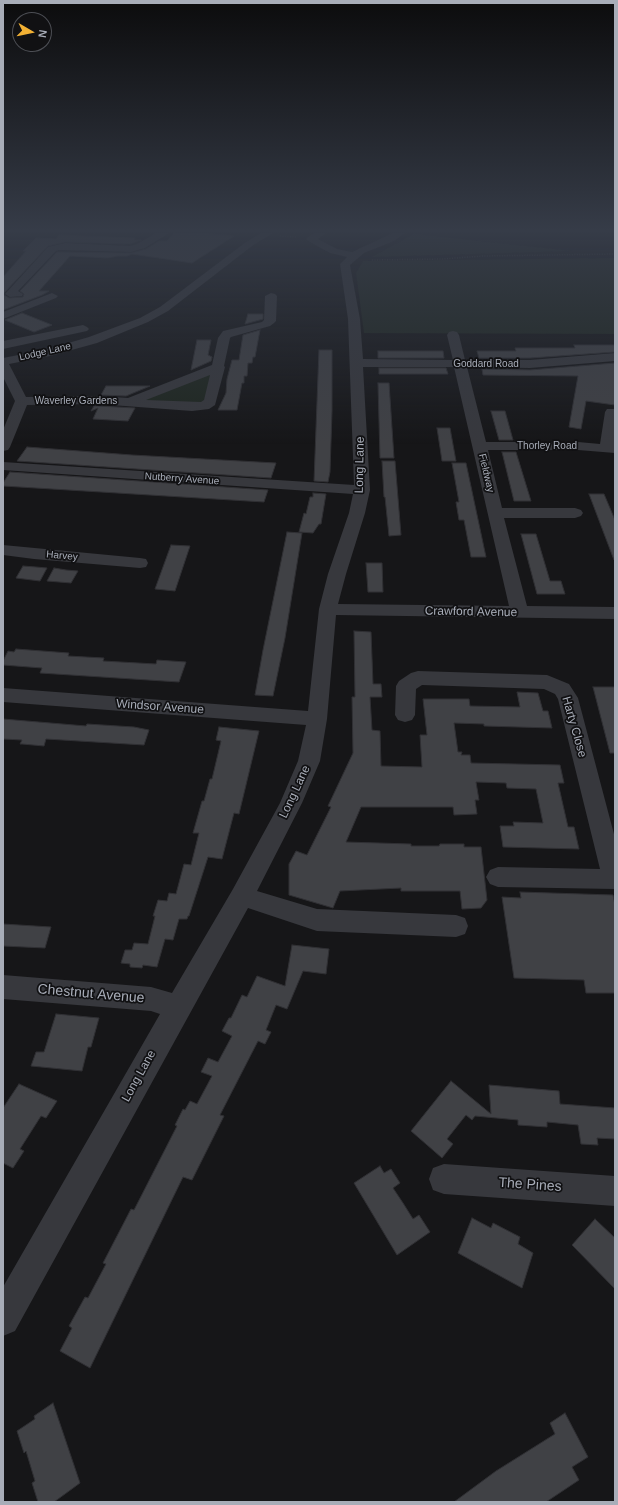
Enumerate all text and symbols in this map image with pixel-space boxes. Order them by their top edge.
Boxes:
north arrow [12,12,52,52]
text: N [36,29,49,39]
street label: Lodge Lane [18,340,72,364]
street label: Goddard Road [453,358,519,370]
street label: Waverley Gardens [35,395,117,407]
street label: Long Lane [352,437,368,493]
street label: Thorley Road [517,440,577,452]
street label: Fieldway [476,452,496,494]
street label: Nutberry Avenue [144,470,220,488]
street label: Harvey [46,549,78,563]
street label: Crawford Avenue [425,604,517,620]
street label: Harty Close [558,695,590,759]
street label: Windsor Avenue [116,697,204,717]
street label: Long Lane [276,763,314,821]
street label: Chestnut Avenue [37,981,145,1007]
street label: Long Lane [119,1048,159,1104]
street label: The Pines [498,1174,562,1196]

